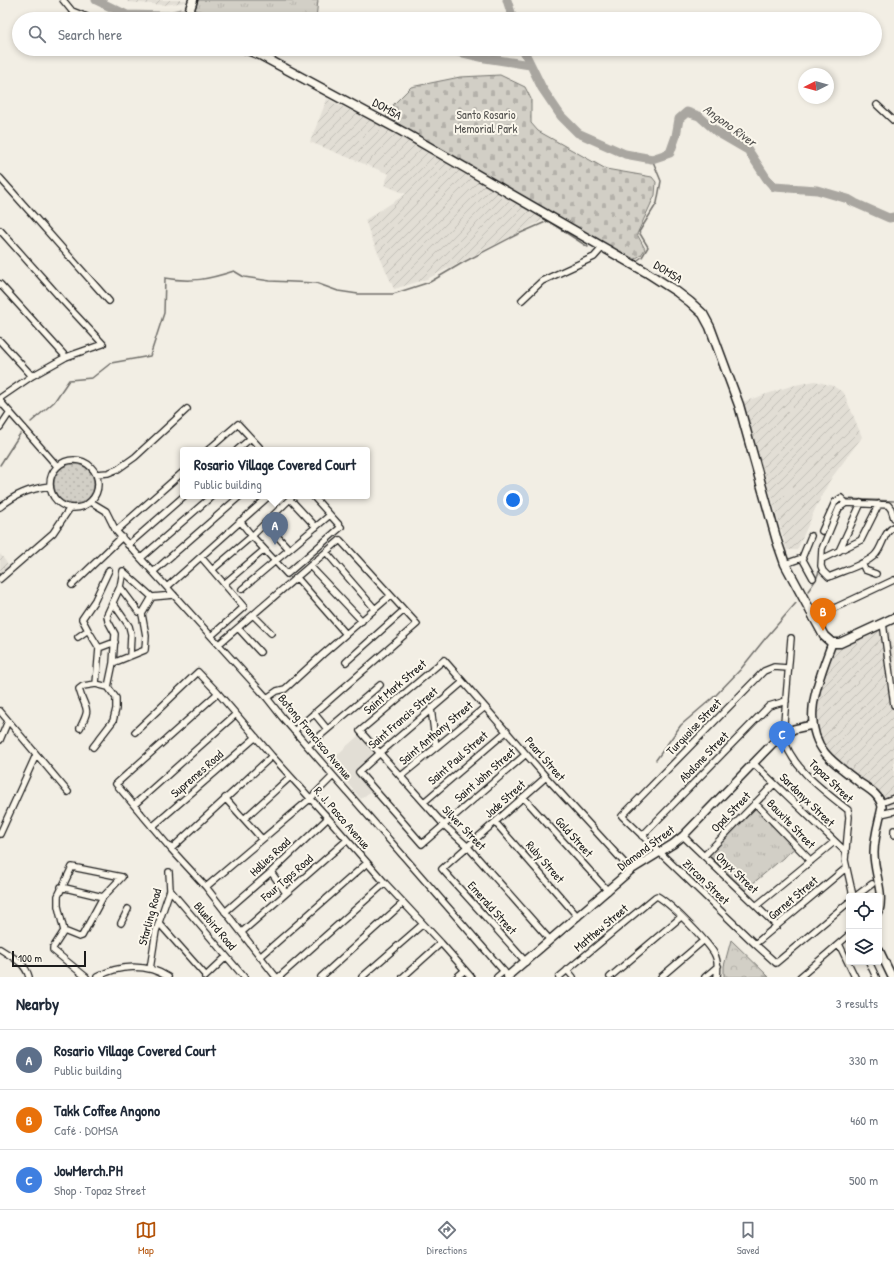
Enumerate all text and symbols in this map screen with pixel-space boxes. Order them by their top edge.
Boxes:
search box [12,12,882,56]
icon: search [26,23,48,45]
text: Search here [58,24,122,45]
north arrow [798,68,834,104]
street label: DOMSA [370,94,405,124]
water label: Angono River [699,100,762,152]
park label: Santo Rosario Memorial Park [455,106,517,137]
street label: DOMSA [651,256,686,287]
popup [180,447,370,499]
text: Rosario Village Covered Court [194,454,356,475]
text: Public building [194,475,262,493]
your location [503,490,523,510]
pin: A [262,512,288,545]
pin: B [810,598,836,631]
street label: Saint Mark Street [360,655,430,718]
street label: Saint Francis Street [364,682,442,753]
street label: Botong Francisco Avenue [274,690,357,783]
street label: Turquoise Street [662,694,726,759]
street label: Saint Anthony Street [395,696,477,769]
pin: C [769,721,795,754]
street label: Saint Paul Street [424,726,492,788]
street label: Abalone Street [675,727,733,786]
street label: Pearl Street [521,733,570,785]
street label: Saint John Street [451,743,519,806]
street label: Supremes Road [167,746,227,801]
street label: Topaz Street [805,755,858,807]
street label: Sardonyx Street [776,769,839,831]
street label: Jade Street [481,775,529,821]
street label: R. J. Pasco Avenue [310,783,375,853]
street label: Opal Street [707,787,755,836]
street label: Bauxite Street [763,795,820,853]
street label: Silver Street [439,802,491,854]
street label: Gold Street [552,813,598,861]
street label: Diamond Street [614,821,678,874]
street label: Hollies Road [246,833,294,880]
street label: Ruby Street [522,837,569,887]
street label: Onyx Street [712,848,763,898]
street label: Four Tops Road [256,850,317,906]
street label: Zircon Street [679,855,734,909]
street label: Garnet Street [764,871,822,923]
street label: Emerald Street [464,877,521,939]
street label: Starling Road [134,886,165,947]
map controls [846,893,882,965]
button: locate [846,893,882,929]
street label: Bluebird Road [190,898,241,954]
street label: Matthew Street [570,899,632,955]
button: layers [846,929,882,965]
scale bar [12,949,86,968]
text: 100 m [18,951,42,965]
text: Nearby [16,992,59,1015]
text: 3 results [836,994,878,1012]
text: Rosario Village Covered Court [54,1040,216,1061]
text: A [26,1051,32,1069]
text: 330 m [849,1051,878,1069]
text: Public building [54,1061,122,1079]
text: Takk Coffee Angono [54,1100,160,1121]
text: B [26,1111,32,1129]
text: 460 m [850,1111,878,1129]
text: Café · DOMSA [54,1121,118,1139]
text: JowMerch.PH [54,1160,123,1181]
text: C [25,1171,33,1189]
text: 500 m [849,1171,878,1189]
text: Shop · Topaz Street [54,1181,146,1199]
tab: Map [135,1219,157,1257]
tab: Directions [427,1219,467,1257]
tab: Saved [737,1219,759,1257]

